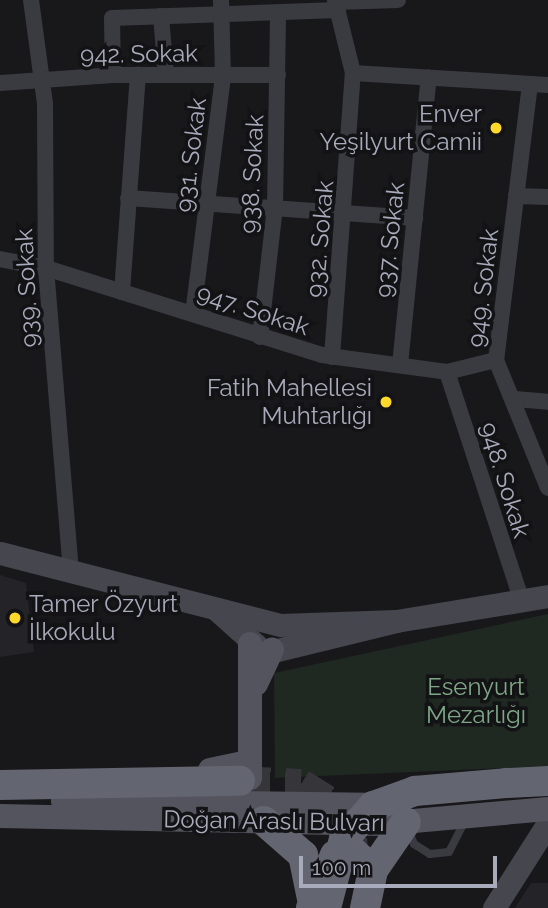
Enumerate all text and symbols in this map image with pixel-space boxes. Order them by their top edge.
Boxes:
street label: 942. Sokak [80,39,198,69]
street label: 931. Sokak [170,96,212,214]
place label: Enver Yeşilyurt Camii [320,100,482,156]
street label: 938. Sokak [235,114,269,234]
marker: Enver Yeşilyurt Camii [488,120,504,136]
street label: 932. Sokak [301,179,339,299]
street label: 937. Sokak [370,181,410,299]
street label: 949. Sokak [461,227,505,349]
street label: 939. Sokak [10,228,44,348]
street label: 947. Sokak [193,278,313,342]
place label: Fatih Mahellesi Muhtarlığı [207,374,372,430]
marker: Fatih Mahellesi Muhtarlığı [378,394,394,410]
street label: 948. Sokak [474,419,536,541]
place label: Tamer Özyurt İlkokulu [29,590,178,646]
marker: Tamer Özyurt İlkokulu [7,610,23,626]
park label: Esenyurt Mezarlığı [426,673,526,729]
street label: Doğan Araslı Bulvarı [163,805,385,837]
scale bar [303,842,501,886]
text: 100 m [312,855,371,880]

